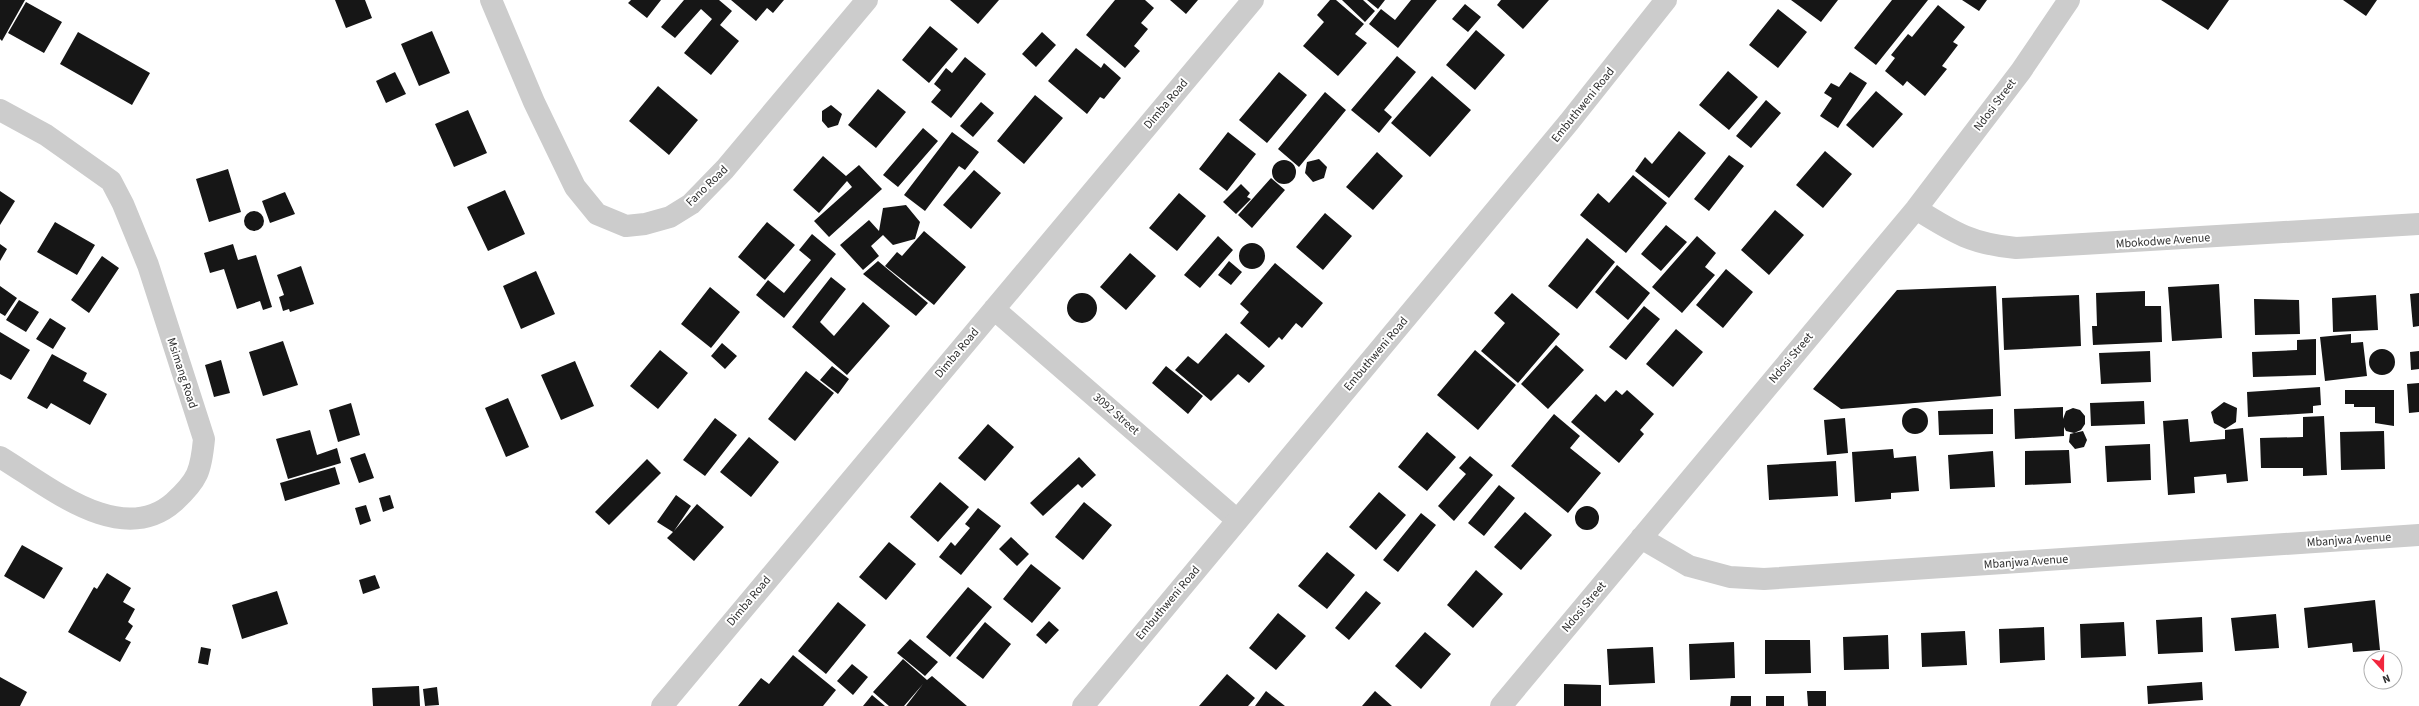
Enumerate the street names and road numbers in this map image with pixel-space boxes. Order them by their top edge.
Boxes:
street label: Embuthweni Road [1547,64,1619,146]
street label: Dimba Road [1140,75,1192,133]
street label: Ndosi Street [1970,75,2020,135]
street label: Fano Road [682,162,732,210]
street label: Mbokodwe Avenue [2115,229,2211,253]
street label: Embuthweni Road [1340,313,1412,395]
street label: Dimba Road [931,324,983,382]
street label: Ndosi Street [1765,329,1817,387]
street label: Msimang Road [163,335,201,411]
street label: 3092 Street [1089,389,1143,439]
street label: Mbanjwa Avenue [2306,529,2392,551]
street label: Mbanjwa Avenue [1983,551,2069,573]
street label: Embuthweni Road [1132,562,1204,644]
street label: Dimba Road [723,572,775,630]
street label: Ndosi Street [1558,578,1610,636]

